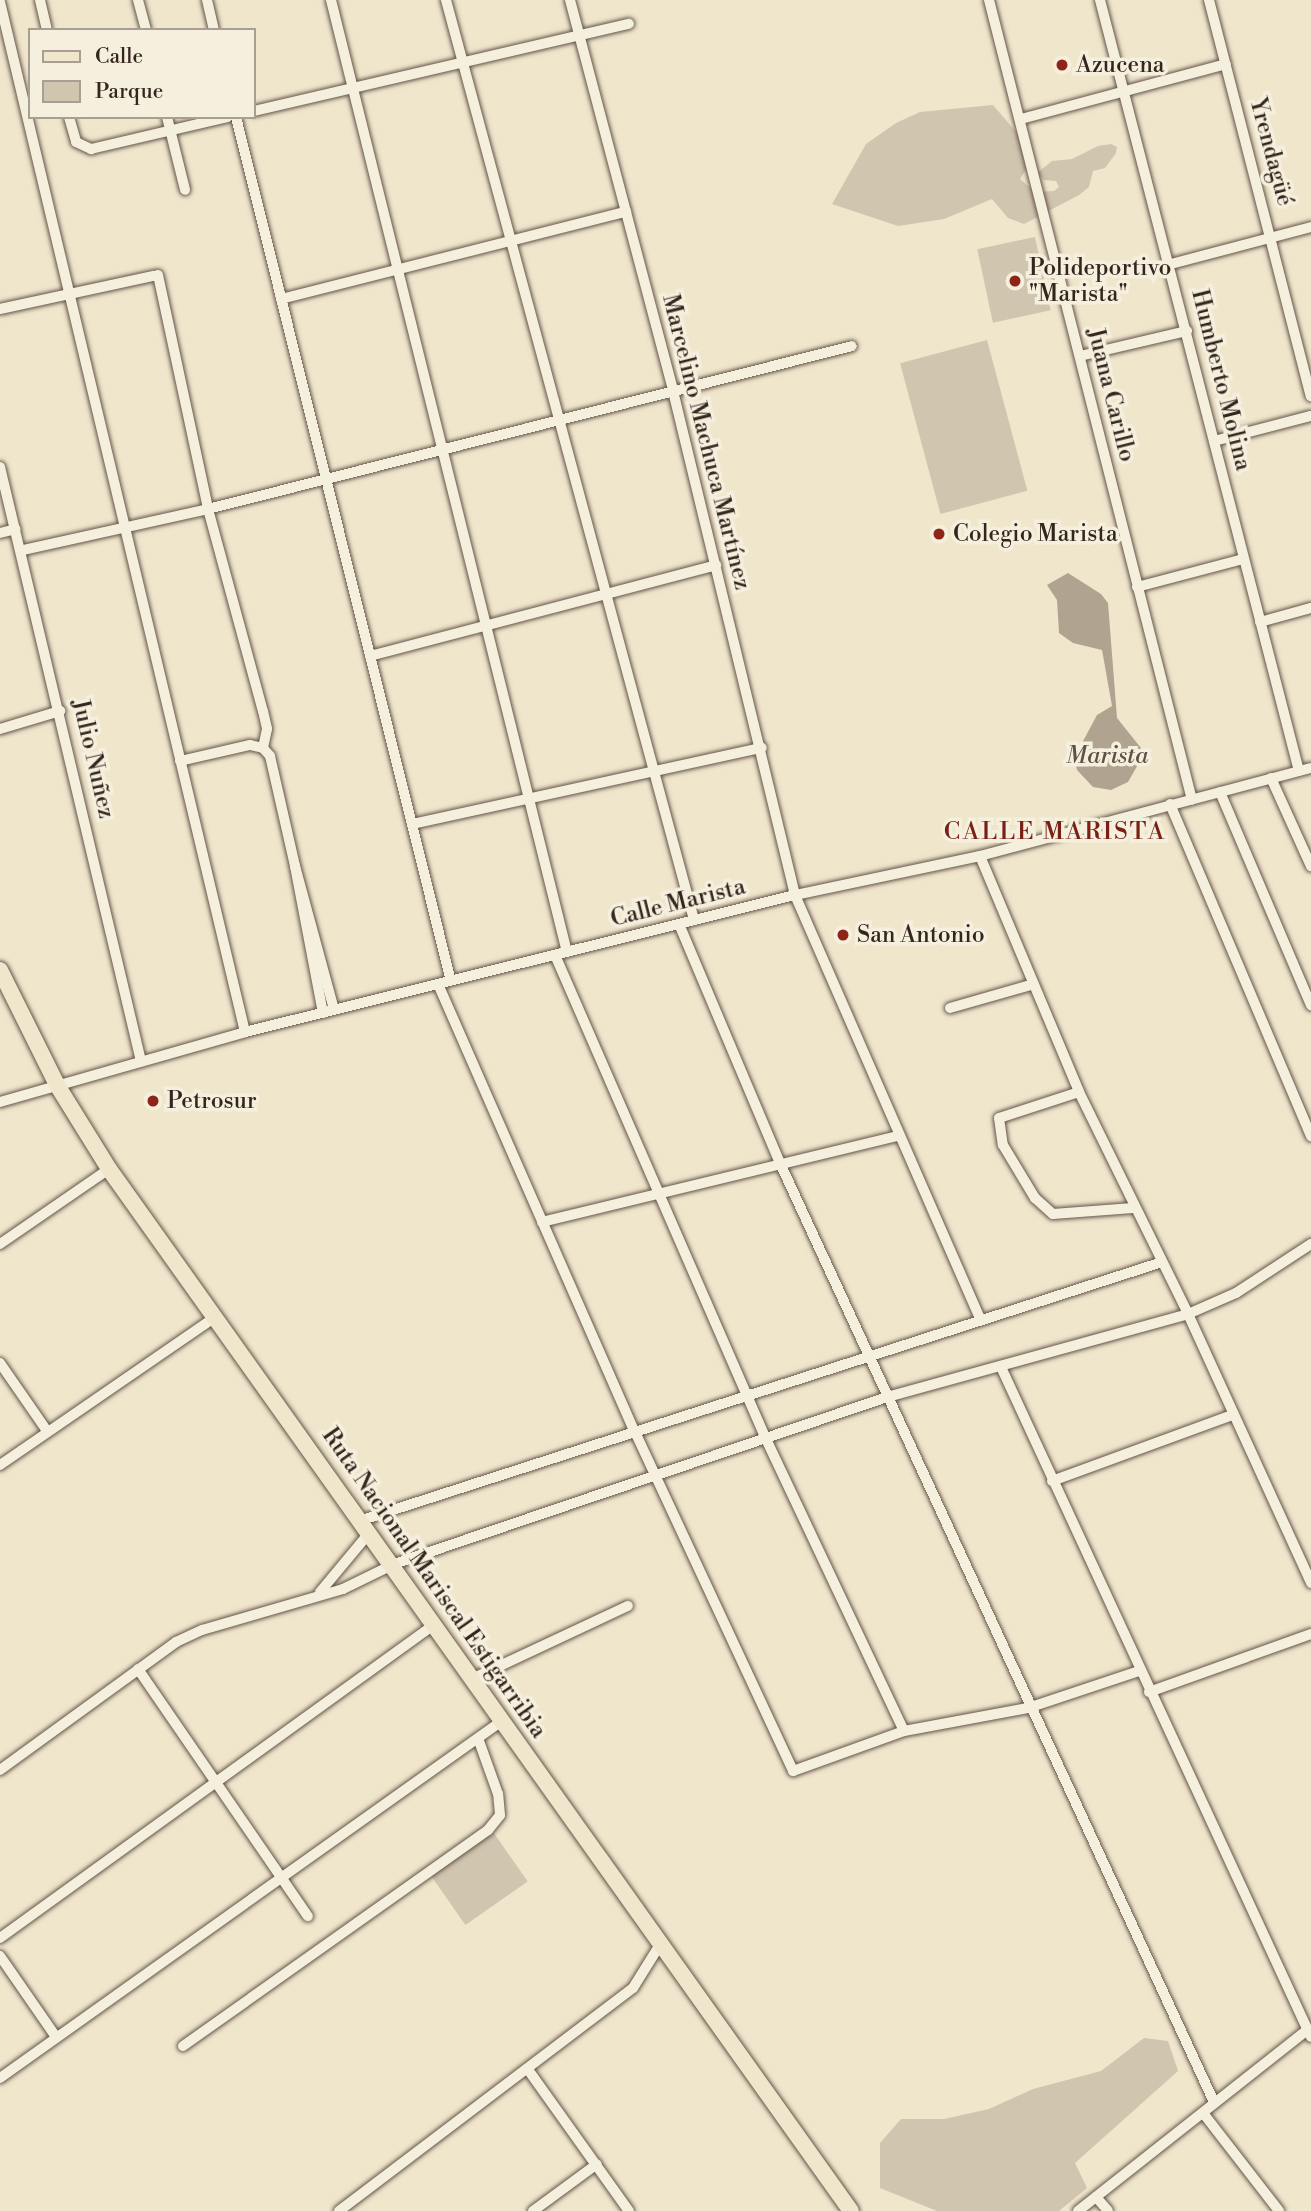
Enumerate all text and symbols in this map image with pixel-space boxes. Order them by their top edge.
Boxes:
legend [28,28,256,119]
text: Calle [95,44,143,70]
place label: Azucena [1076,51,1165,79]
marker: Azucena [1054,57,1070,73]
text: Parque [95,79,163,105]
street label: Yrendagüé [1243,95,1299,209]
place label: Polideportivo "Marista" [1029,254,1172,308]
marker: Polideportivo "Marista" [1007,273,1023,289]
street label: Humberto Molina [1185,287,1257,473]
street label: Marcelino Machuca Martínez [656,291,756,593]
street label: Juana Carillo [1081,325,1141,465]
place label: Colegio Marista [953,520,1118,548]
marker: Colegio Marista [931,526,947,542]
street label: Julio Nuñez [66,697,120,821]
water label: Marista [1066,743,1148,771]
district label: CALLE MARISTA [945,819,1165,847]
street label: Calle Marista [608,873,748,933]
place label: San Antonio [857,921,985,949]
marker: San Antonio [835,927,851,943]
place label: Petrosur [167,1087,257,1115]
marker: Petrosur [145,1093,161,1109]
street label: Ruta Nacional Mariscal Estigarribia [316,1423,552,1743]

